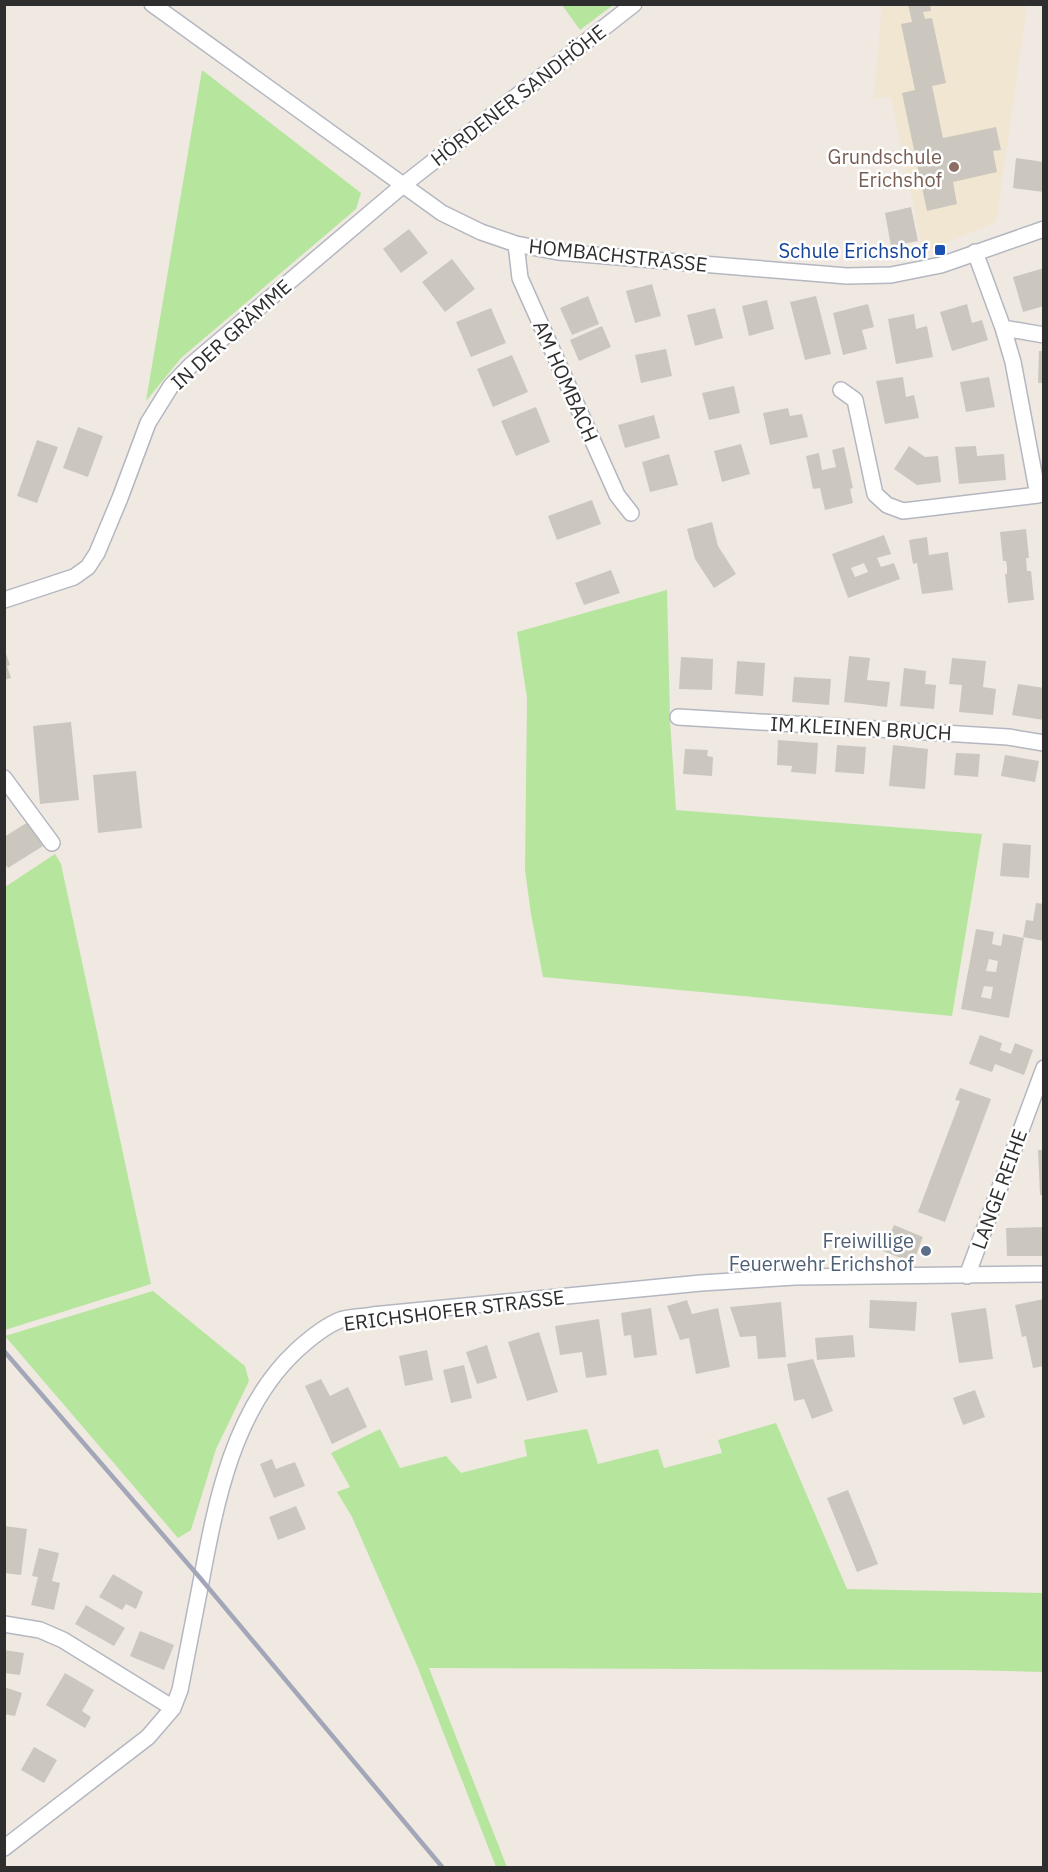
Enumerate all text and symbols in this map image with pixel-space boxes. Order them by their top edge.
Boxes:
street label: HÖRDENER SANDHÖHE [425,18,611,172]
place label: Grundschule Erichshof [828,143,943,193]
marker: Grundschule Erichshof [947,160,961,174]
street label: HOMBACHSTRASSE [527,232,709,278]
place label: Schule Erichshof [778,237,929,264]
marker: Schule Erichshof [933,243,947,257]
street label: IN DER GRÄMME [165,273,297,395]
street label: AM HOMBACH [527,316,605,446]
street label: IM KLEINEN BRUCH [770,710,952,746]
street label: LANGE REIHE [965,1125,1033,1253]
place label: Freiwillige Feuerwehr Erichshof [729,1227,915,1277]
marker: Freiwillige Feuerwehr Erichshof [919,1244,933,1258]
street label: ERICHSHOFER STRASSE [342,1283,566,1337]

